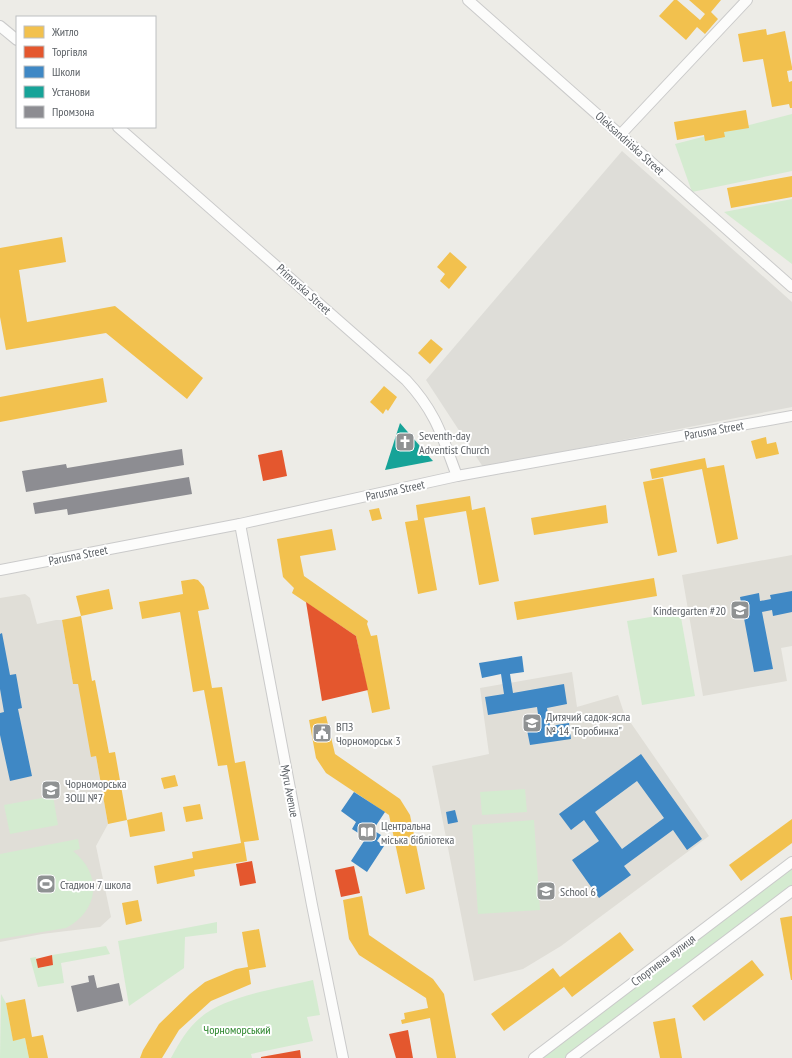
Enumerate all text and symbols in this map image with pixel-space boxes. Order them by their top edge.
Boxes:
legend [16,16,156,128]
text: Житло [51,24,79,39]
text: Торгівля [52,44,87,59]
text: Школи [52,64,80,79]
text: Установи [52,84,90,99]
text: Промзона [52,104,95,119]
street label: Oleksandriiska Street [592,108,668,178]
street label: Primorska Street [274,261,335,318]
street label: Parusna Street [683,417,745,443]
place label: Seventh-day Adventist Church [419,428,489,457]
church icon: Seventh-day Adventist Church [394,431,416,453]
street label: Parusna Street [364,476,427,504]
street label: Parusna Street [47,542,110,568]
school or university icon: Kindergarten #20 [729,599,751,621]
place label: Kindergarten #20 [653,603,726,618]
place label: Дитячий садок-ясла № 14 "Горобинка" [546,709,630,738]
school or university icon: Дитячий садок-ясла № 14 "Горобинка" [521,712,543,734]
place label: ВПЗ Чорноморськ 3 [336,719,401,748]
public building icon: ВПЗ Чорноморськ 3 [311,722,333,744]
street label: Myru Avenue [278,763,302,819]
place label: Чорноморська ЗОШ №7 [65,776,127,805]
school or university icon: Чорноморська ЗОШ №7 [40,779,62,801]
place label: Центральна міська бібліотека [381,818,454,847]
library icon: Центральна міська бібліотека [356,821,378,843]
sports icon: Стадион 7 школа [35,873,57,895]
place label: Стадион 7 школа [60,877,131,892]
school or university icon: School 6 [535,880,557,902]
place label: School 6 [560,884,596,899]
street label: Спортивна вулиця [628,931,698,989]
park label: Чорноморський [203,1022,271,1037]

